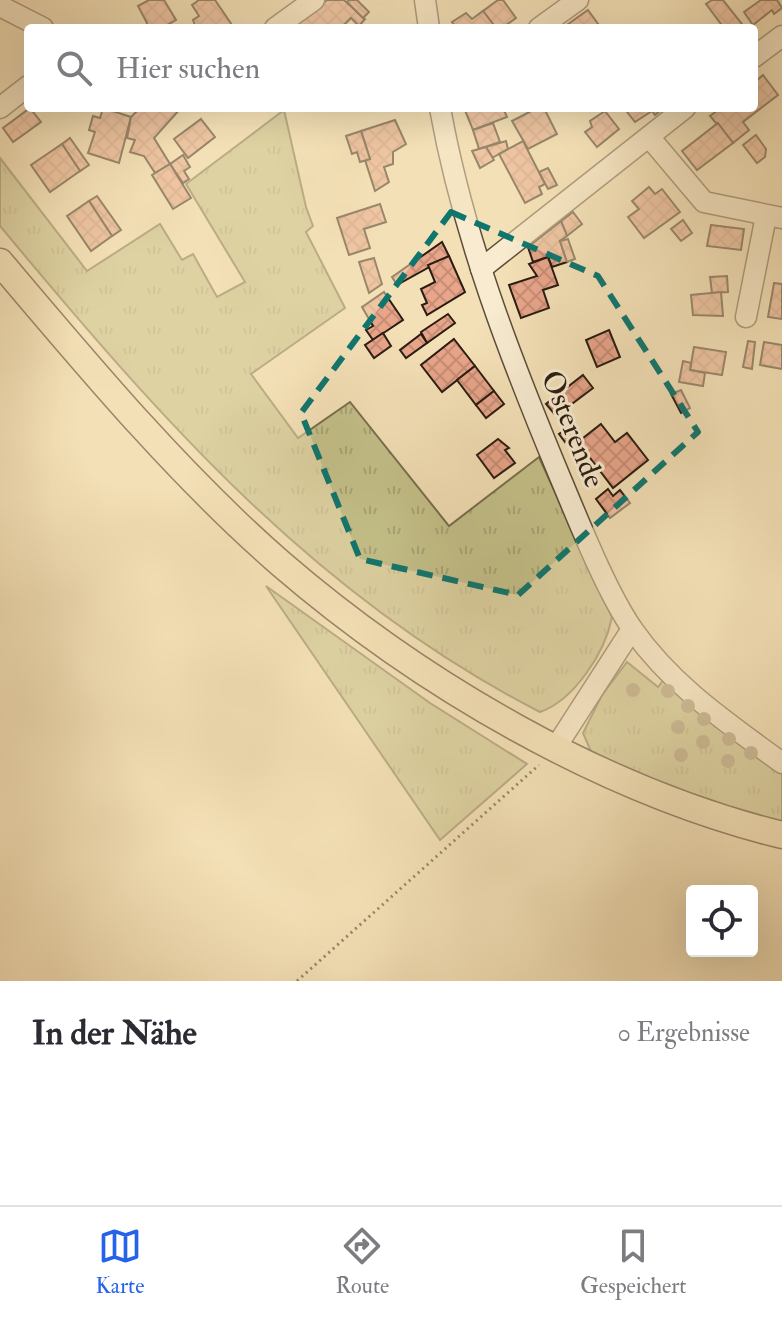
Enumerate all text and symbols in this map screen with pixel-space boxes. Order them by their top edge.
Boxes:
search box [24,24,758,112]
icon: search [52,46,96,90]
text: Hier suchen [116,50,260,87]
street label: Osterende [533,365,613,493]
map controls [686,885,758,957]
button: locate [686,885,758,957]
text: In der Nähe [32,1012,197,1055]
text: 0 Ergebnisse [617,1017,750,1049]
tab: Karte [96,1224,144,1300]
tab: Route [335,1224,389,1300]
tab: Gespeichert [580,1224,686,1300]

